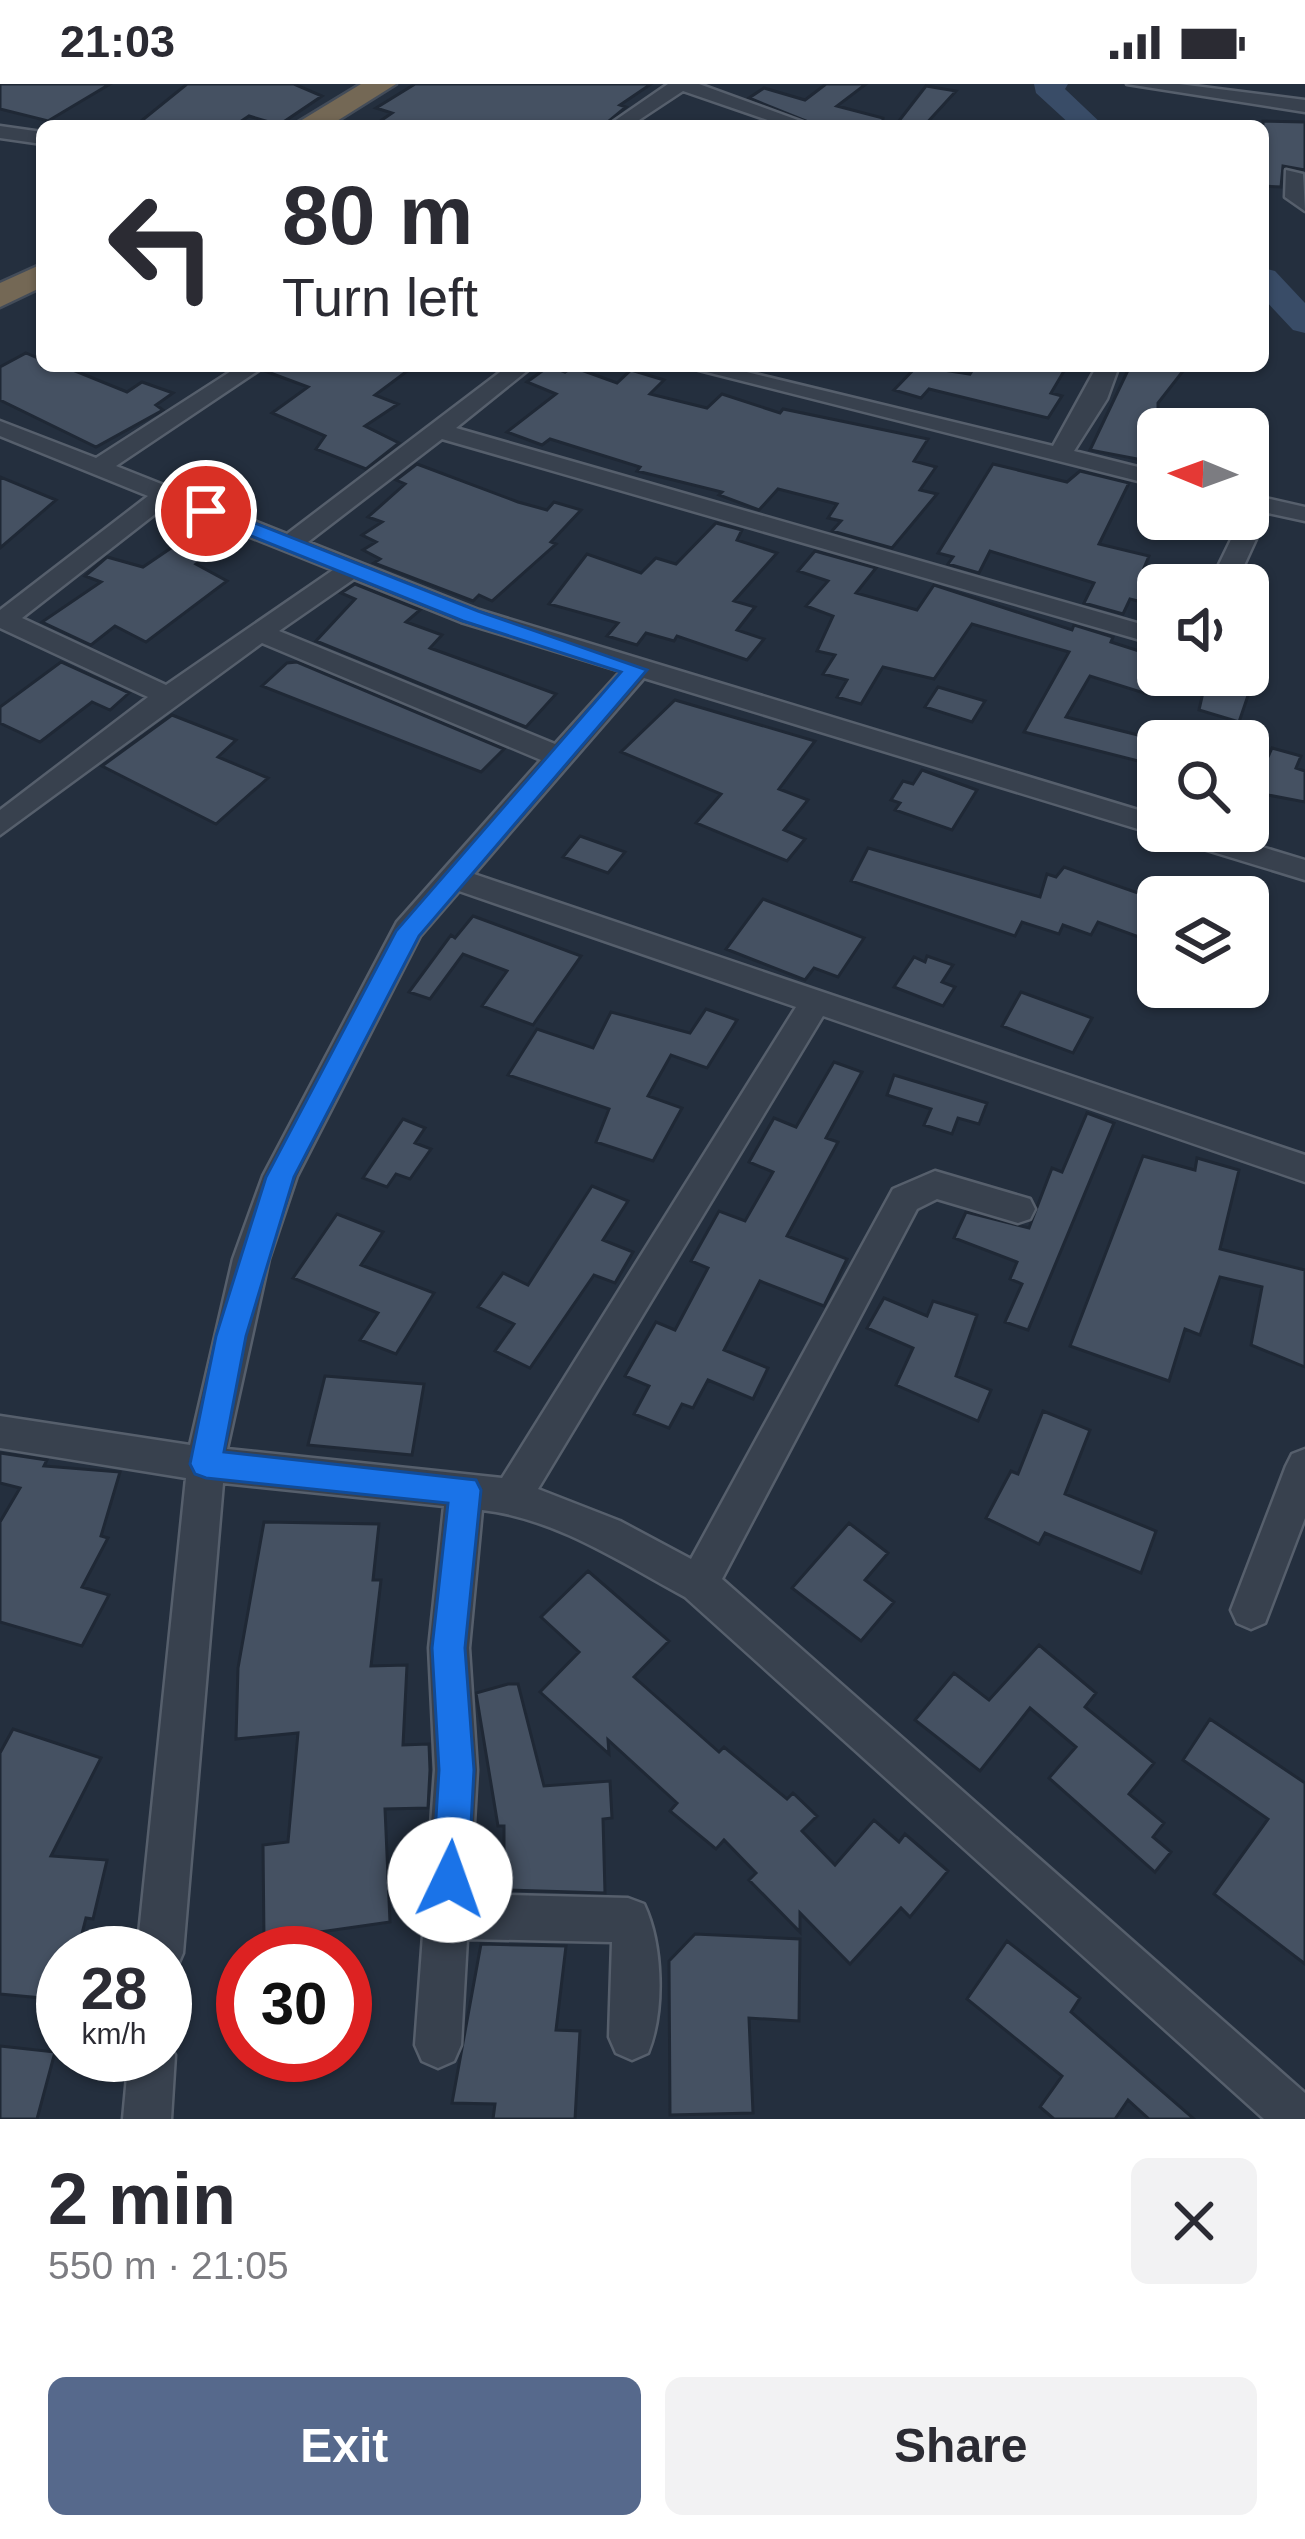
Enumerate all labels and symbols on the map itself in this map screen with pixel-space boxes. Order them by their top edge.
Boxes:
north arrow [1137,408,1269,540]
pin [155,460,257,562]
position arrow [387,1817,513,1943]
speed limit sign: 30 [216,1926,372,2082]

